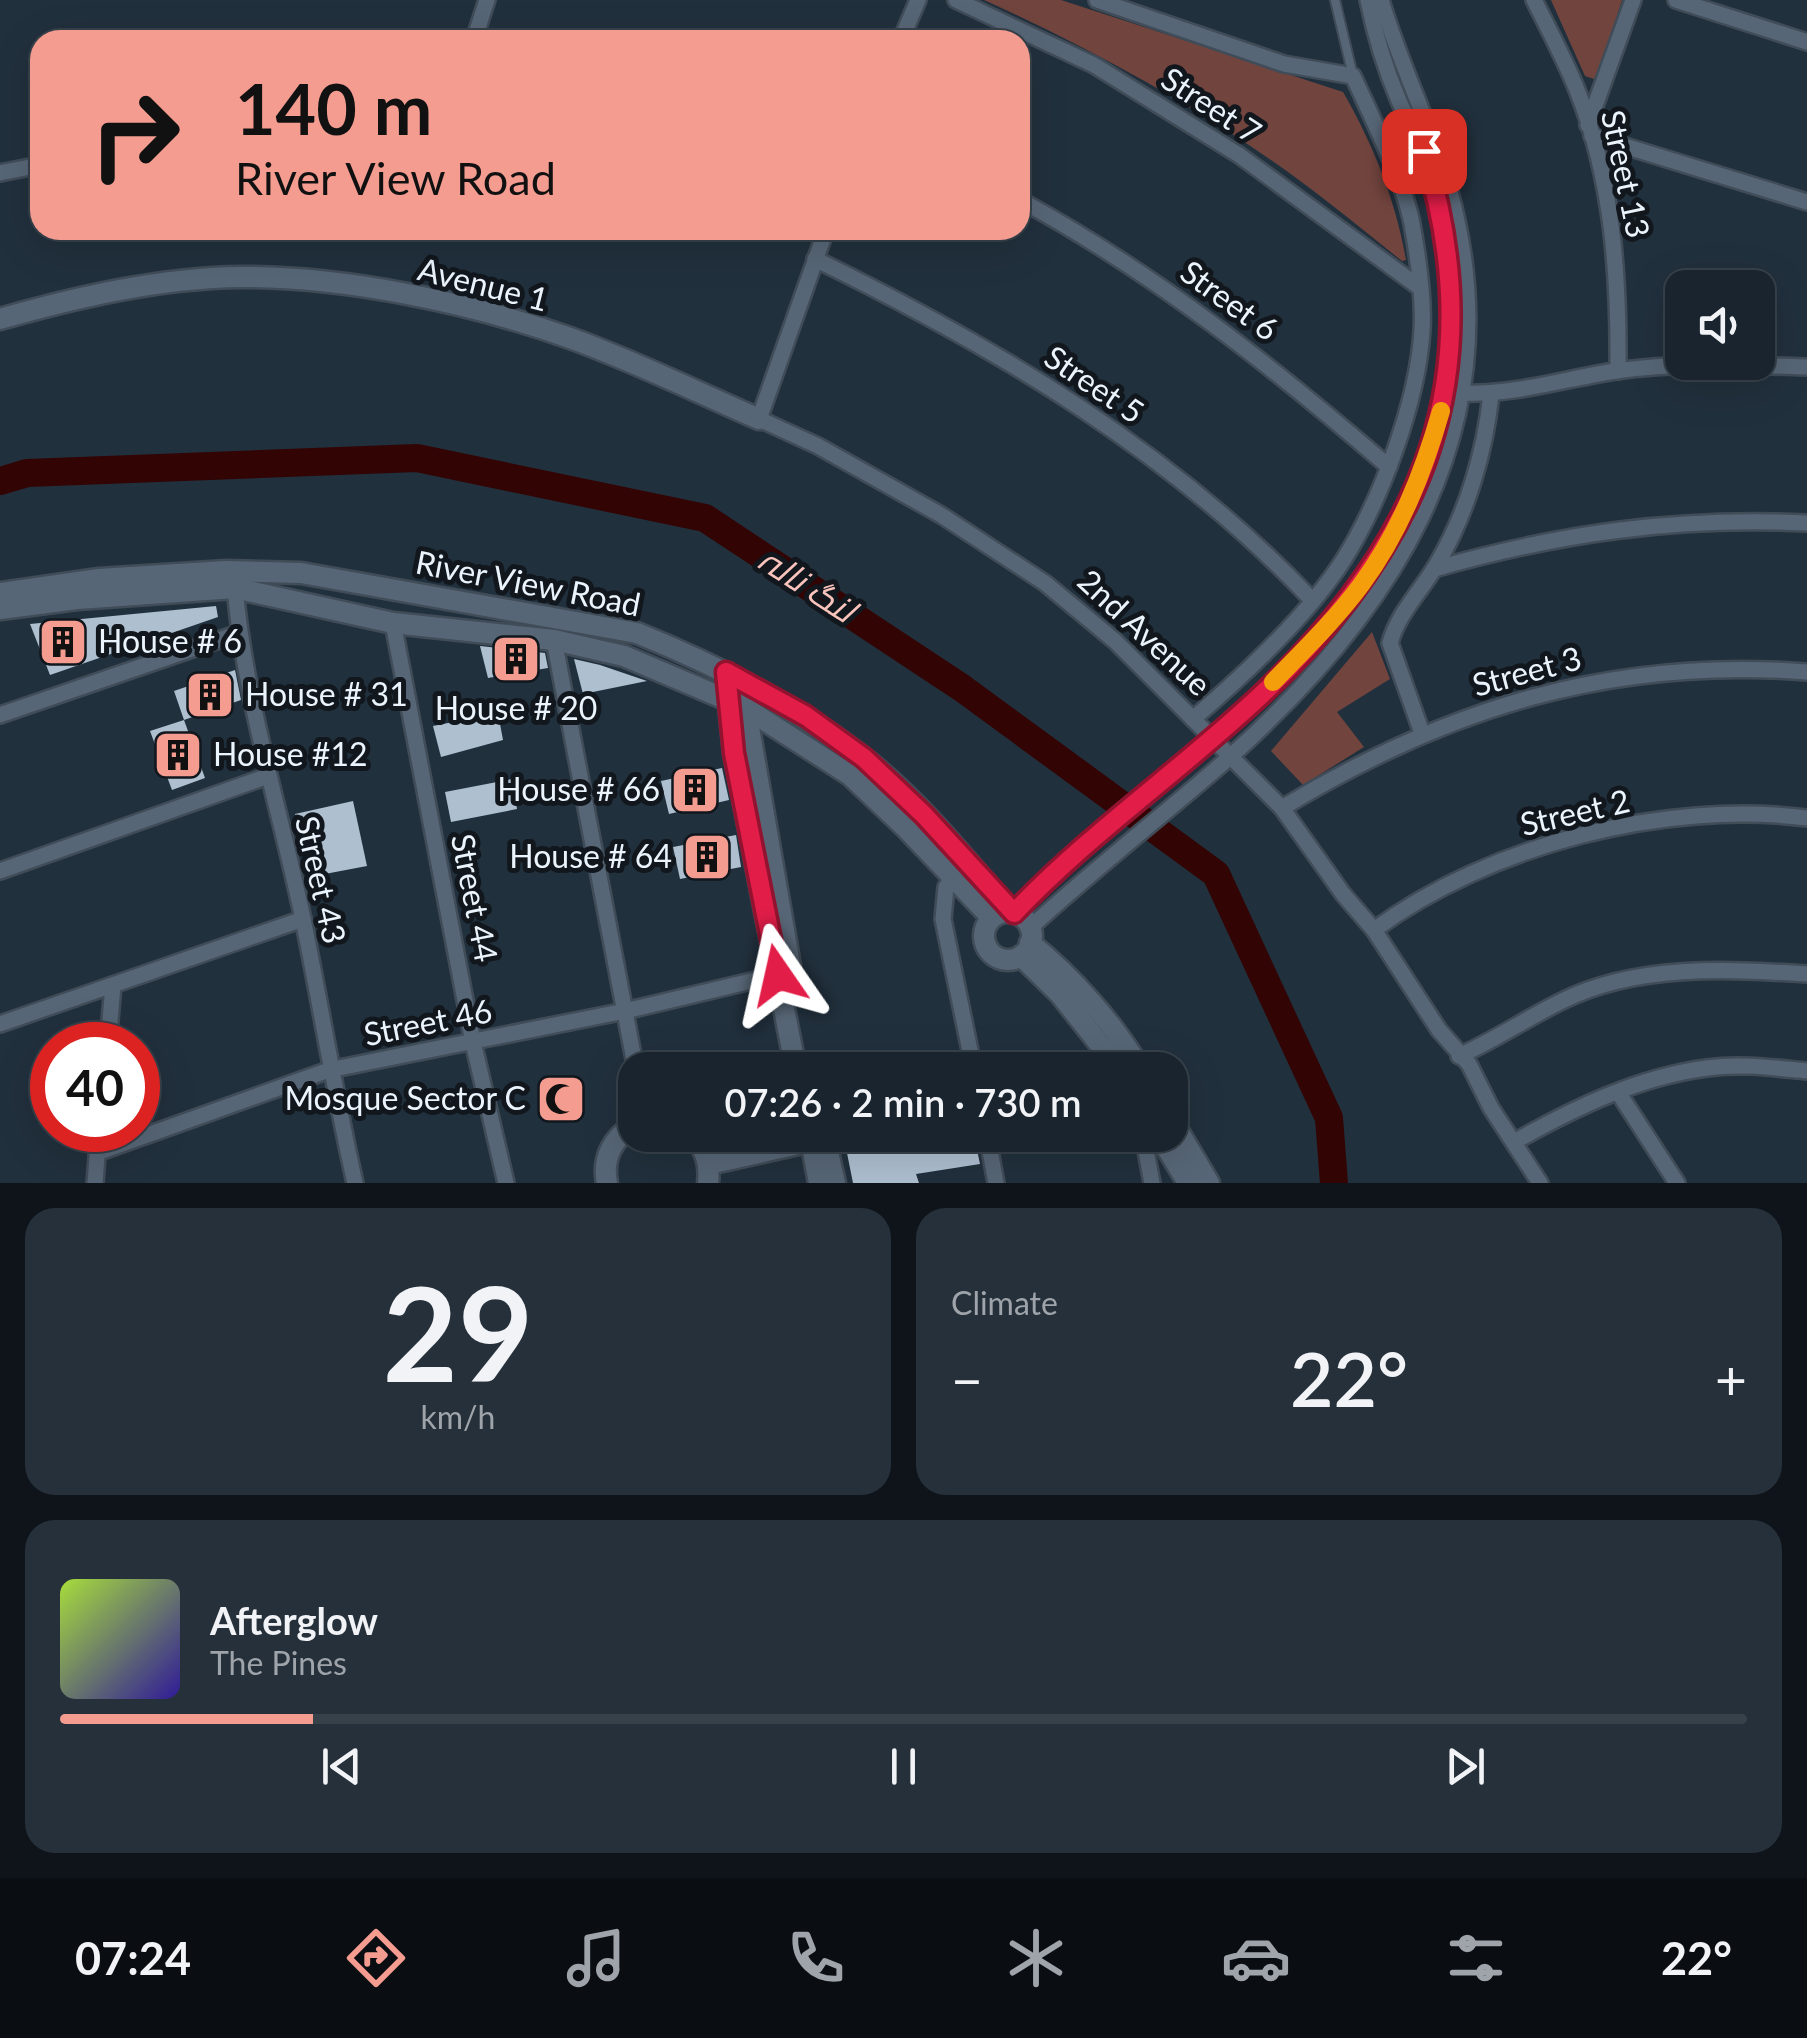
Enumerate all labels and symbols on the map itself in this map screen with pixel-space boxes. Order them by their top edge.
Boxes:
street label: Street 7 [1155,58,1269,151]
street label: Street 13 [1594,106,1659,241]
pin [1382,109,1467,194]
street label: Avenue 1 [414,249,552,319]
street label: Street 6 [1174,251,1286,348]
street label: Street 5 [1038,337,1152,431]
water label: لنگ نالہ [752,537,868,632]
street label: River View Road [413,542,644,623]
street label: 2nd Avenue [1071,561,1220,703]
building icon: House # 6 [37,616,89,668]
place label: House # 6 [98,621,242,660]
building icon: House # 20 [490,633,542,685]
street label: Street 3 [1468,637,1585,704]
building icon: House # 31 [184,669,236,721]
place label: House # 31 [245,674,408,713]
place label: House # 20 [435,688,597,727]
building icon: House #12 [152,729,204,781]
place label: House #12 [213,734,368,773]
building icon: House # 66 [669,764,721,816]
place label: House # 66 [497,769,660,808]
street label: Street 2 [1516,780,1633,843]
street label: Street 43 [288,812,355,947]
street label: Street 44 [444,830,507,965]
building icon: House # 64 [681,831,733,883]
place label: House # 64 [509,836,672,875]
position arrow [726,923,830,1027]
street label: Street 46 [360,990,495,1053]
speed limit sign: 40 [30,1022,160,1152]
mosque icon: Mosque Sector C [535,1073,587,1125]
place label: Mosque Sector C [284,1078,526,1117]

